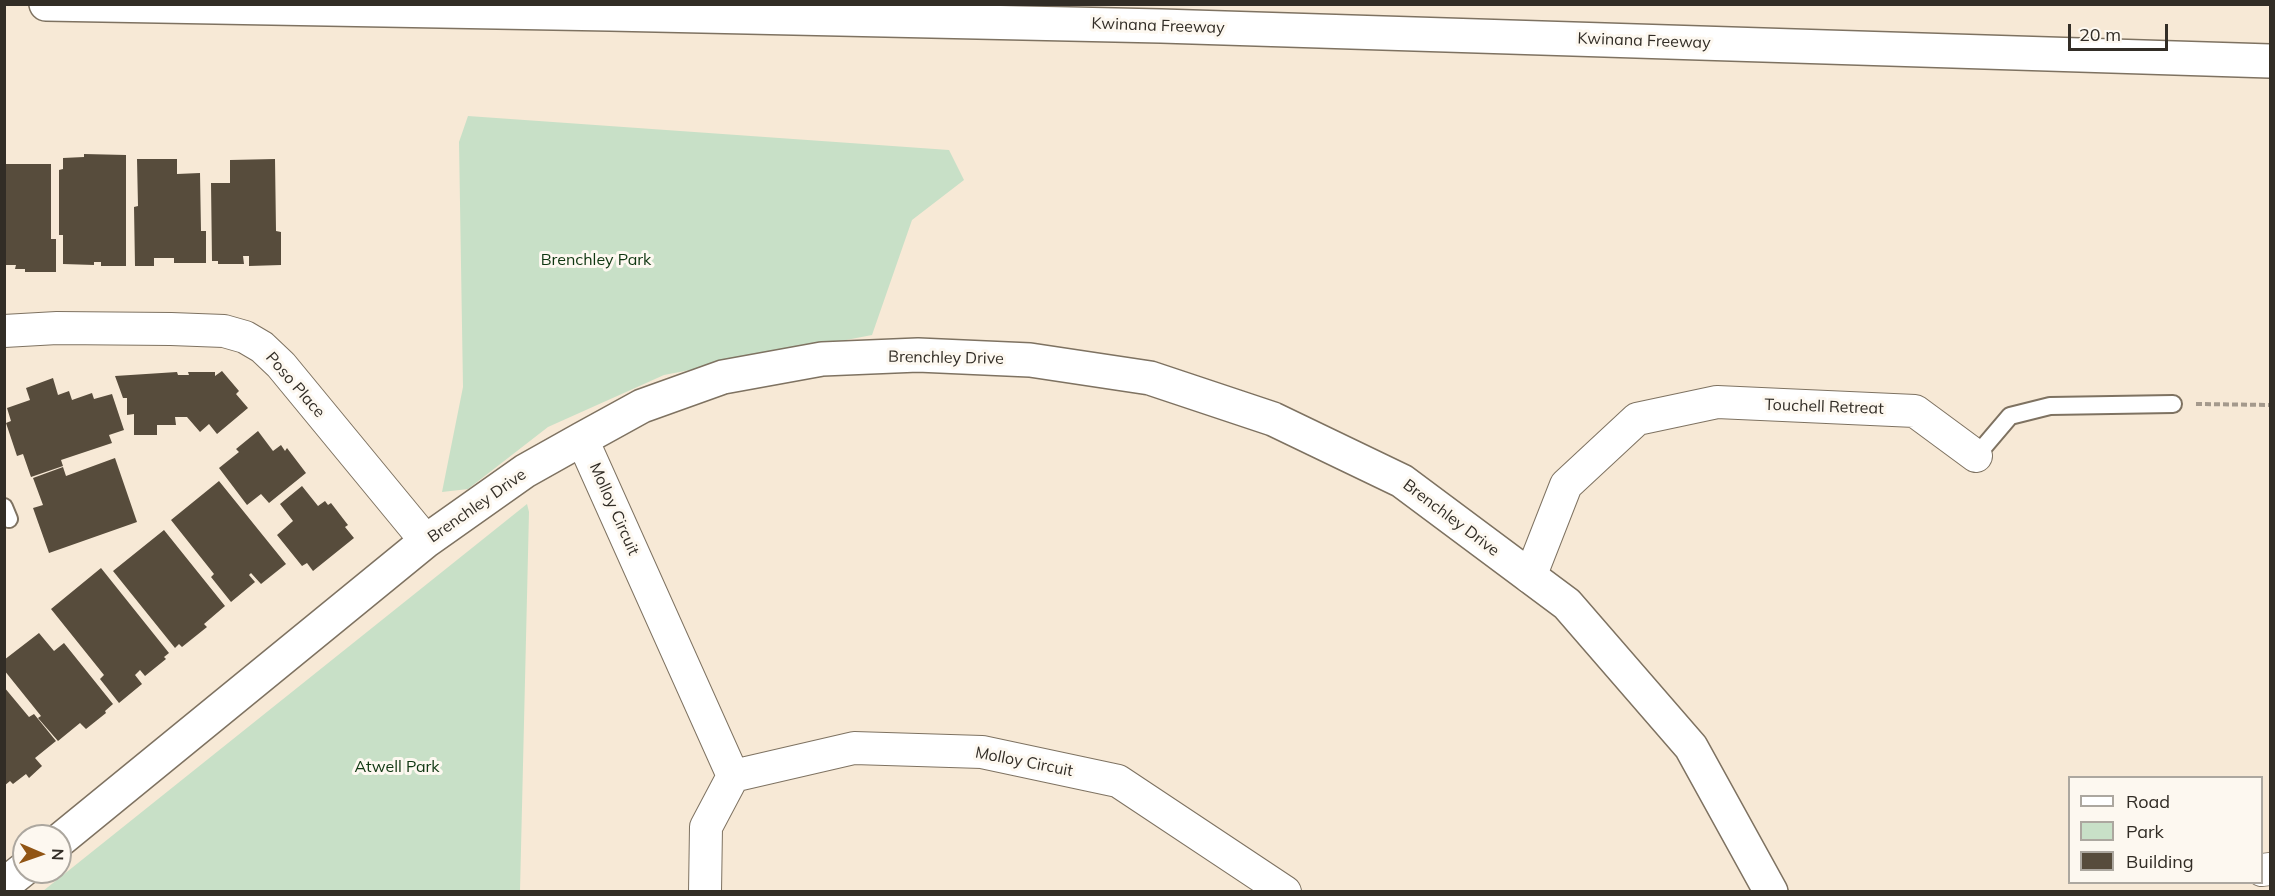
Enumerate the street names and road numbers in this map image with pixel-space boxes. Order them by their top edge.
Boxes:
street label: Kwinana Freeway [1091,14,1225,38]
street label: Kwinana Freeway [1577,29,1711,53]
street label: Brenchley Drive [888,347,1004,369]
street label: Poso Place [261,348,329,422]
street label: Touchell Retreat [1764,395,1884,419]
street label: Molloy Circuit [585,460,643,558]
street label: Brenchley Drive [424,465,530,547]
street label: Brenchley Drive [1399,476,1503,560]
street label: Molloy Circuit [973,743,1075,781]

